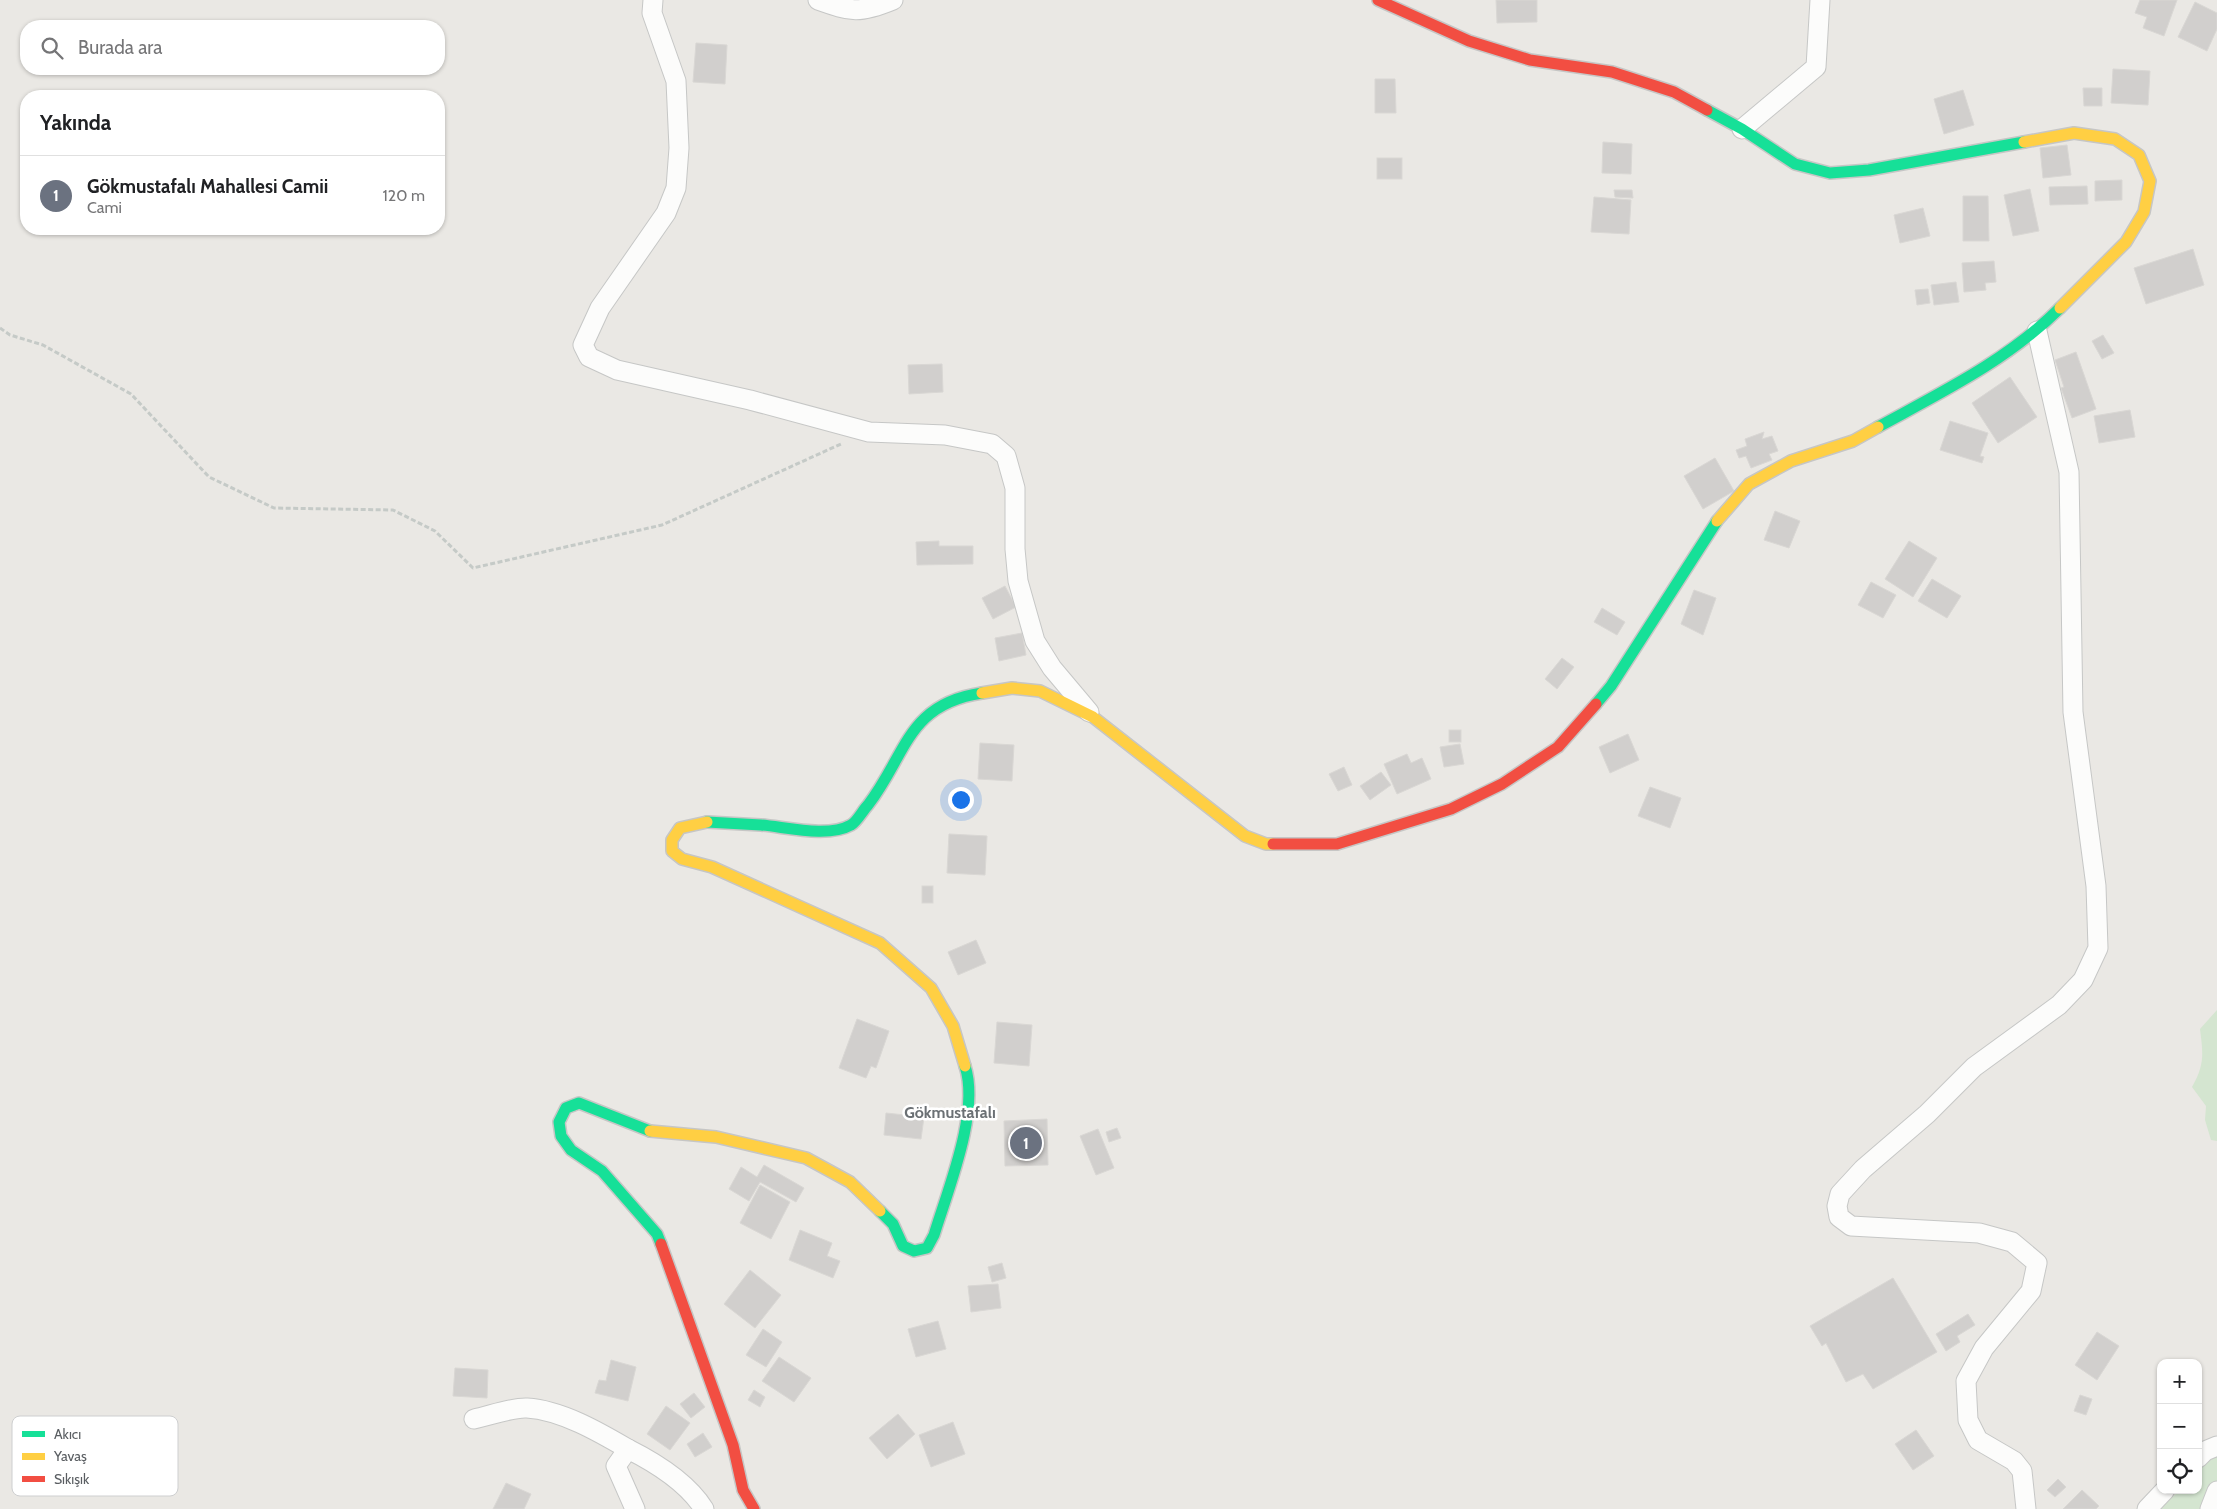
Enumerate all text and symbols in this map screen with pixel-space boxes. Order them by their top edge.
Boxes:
search box [20,20,445,75]
icon: search [38,34,66,62]
text: Burada ara [78,36,162,59]
text: Yakında [40,110,111,135]
text: Gökmustafalı Mahallesi Camii [87,175,328,198]
text: 1 [53,186,59,205]
text: 120 m [383,186,425,205]
text: Cami [87,198,122,217]
your location [948,787,974,813]
district label: Gökmustafalı [904,1103,996,1122]
pin: 1 [1010,1124,1042,1162]
map controls [2157,1359,2202,1494]
button: + [2157,1359,2202,1404]
button: − [2157,1404,2202,1449]
legend [12,1416,178,1496]
text: Akıcı [54,1425,81,1443]
text: Yavaş [53,1447,87,1465]
button: locate [2157,1449,2202,1494]
text: Sıkışık [54,1470,90,1488]

